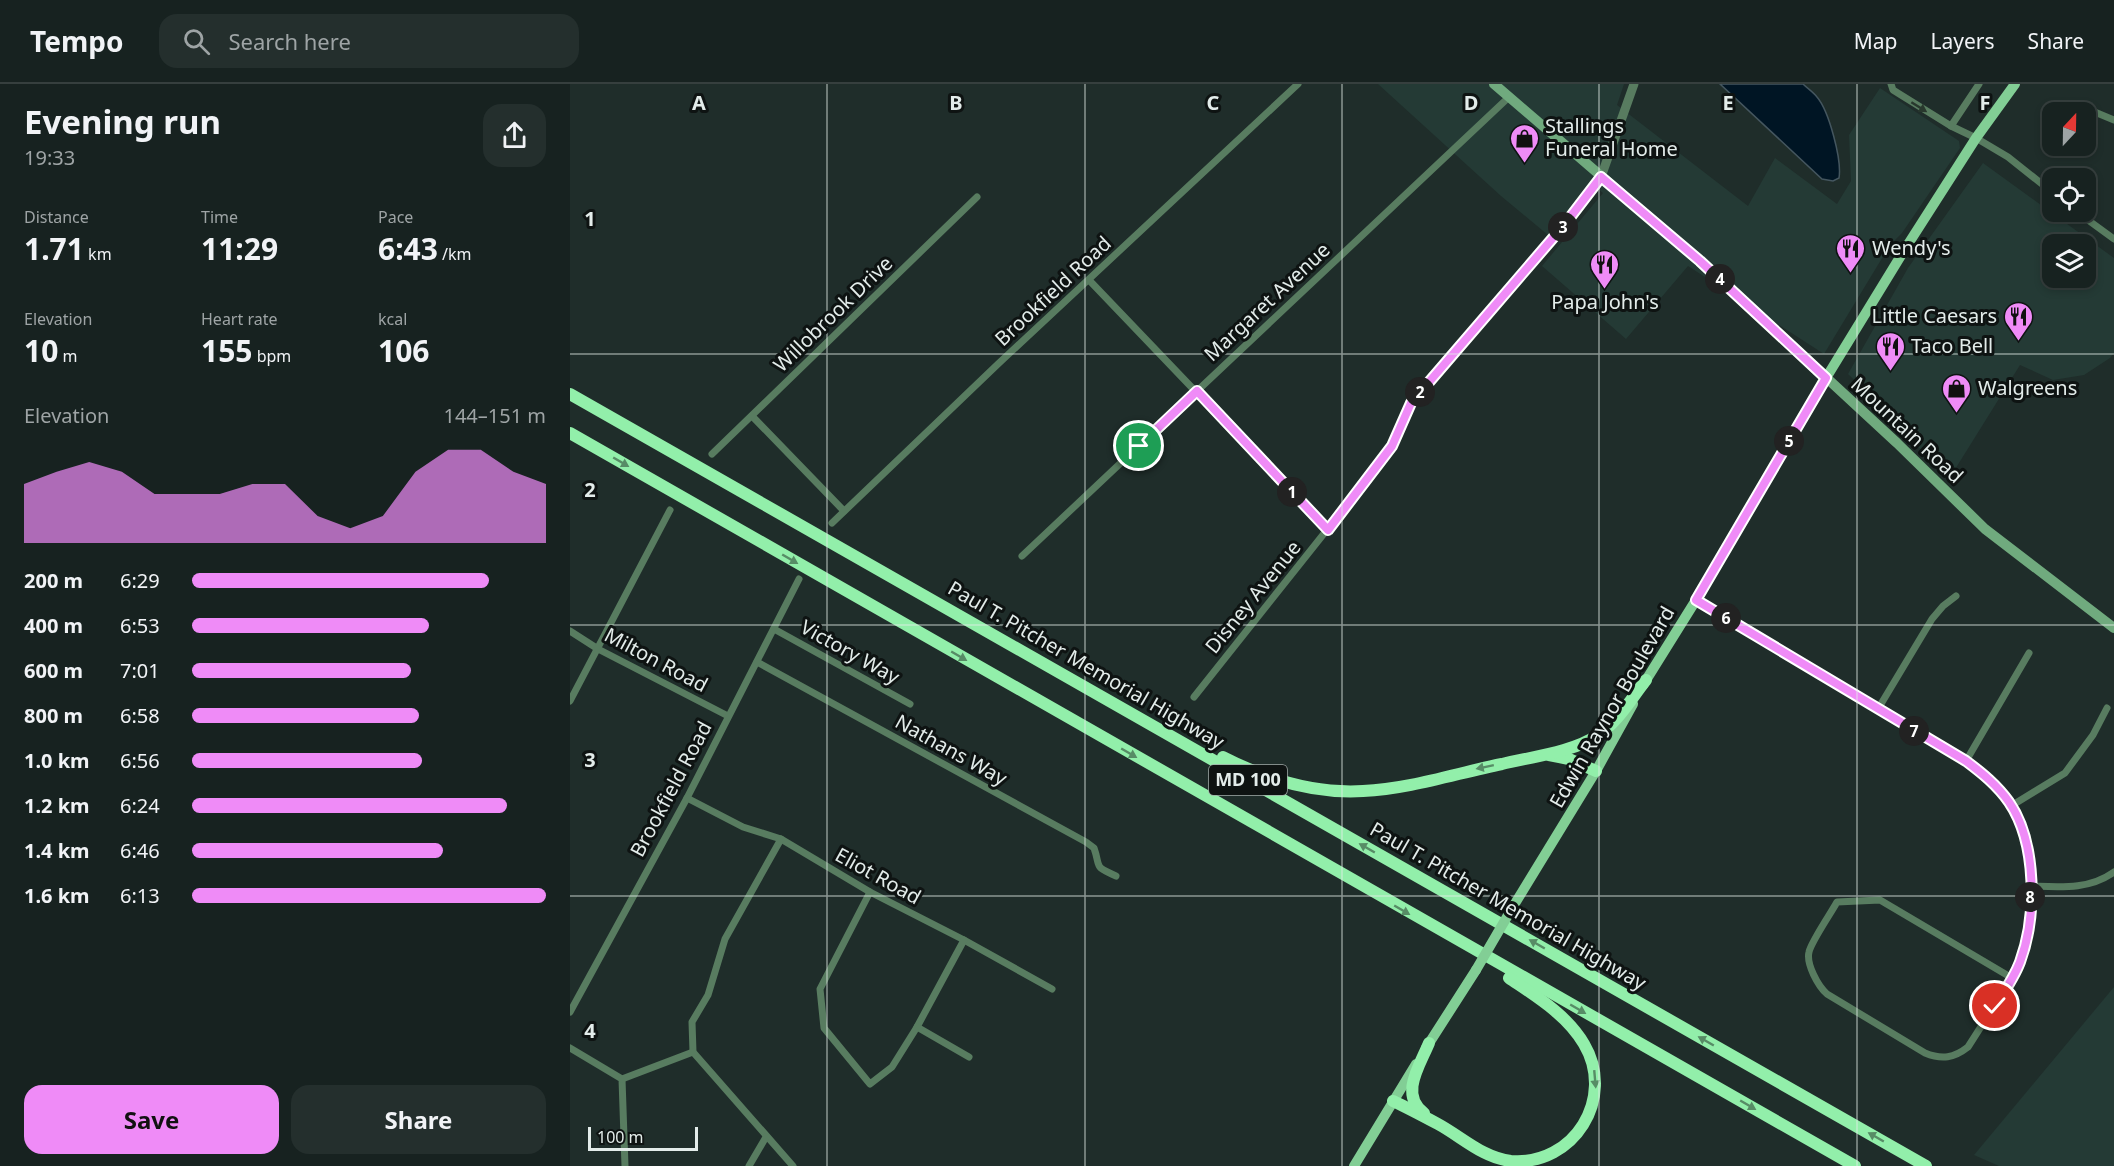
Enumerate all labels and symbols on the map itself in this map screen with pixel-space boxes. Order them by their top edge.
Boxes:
text: A [692,89,706,116]
text: B [949,89,963,116]
text: C [1207,89,1220,116]
text: D [1464,89,1478,116]
text: E [1722,89,1734,116]
text: F [1980,89,1990,116]
one-way arrow [1911,101,1927,112]
north arrow [2042,102,2096,156]
place label: Stallings Funeral Home [1545,112,1678,162]
shop icon: Stallings Funeral Home [1508,122,1540,164]
text: 1 [584,205,596,232]
pin: 3 [1548,212,1578,242]
street label: Brookfield Road [989,230,1117,352]
restaurant icon: Wendy's [1835,232,1867,274]
place label: Wendy's [1872,234,1951,261]
street label: Margaret Avenue [1198,236,1335,367]
restaurant icon: Papa John's [1589,248,1621,290]
street label: Willobrook Drive [767,250,898,377]
pin: 4 [1705,264,1735,294]
place label: Papa John's [1551,288,1659,315]
restaurant icon: Little Caesars [2002,300,2034,342]
place label: Little Caesars [1872,302,1997,329]
restaurant icon: Taco Bell [1874,330,1906,372]
place label: Taco Bell [1911,332,1993,359]
street label: Mountain Road [1845,371,1969,489]
shop icon: Walgreens [1941,372,1973,414]
place label: Walgreens [1978,374,2077,401]
pin: 2 [1405,377,1435,407]
pin [1113,420,1164,471]
pin: 5 [1774,426,1804,456]
one-way arrow [613,457,629,468]
text: 2 [584,476,596,503]
pin: 1 [1277,477,1307,507]
street label: Disney Avenue [1199,534,1307,659]
one-way arrow [782,554,799,564]
street label: Paul T. Pitcher Memorial Highway [943,574,1230,755]
street label: Edwin Raynor Boulevard [1543,601,1680,813]
pin: 6 [1711,603,1741,633]
street label: Victory Way [796,613,905,690]
street label: Milton Road [600,621,713,698]
one-way arrow [951,651,968,661]
street label: Nathans Way [890,708,1013,792]
street label: Brookfield Road [623,716,718,861]
pin: 7 [1899,716,1929,746]
text: 3 [584,746,596,773]
one-way arrow [1120,748,1137,758]
one-way arrow [1476,763,1494,773]
road number: MD 100 [1209,765,1287,795]
street label: Paul T. Pitcher Memorial Highway [1365,815,1652,996]
street label: Eliot Road [831,841,926,910]
one-way arrow [1358,843,1375,853]
pin: 8 [2015,882,2045,912]
one-way arrow [1394,904,1410,915]
one-way arrow [1528,939,1545,949]
pin [1969,980,2020,1031]
one-way arrow [1570,1004,1587,1014]
text: 4 [584,1017,596,1044]
one-way arrow [1698,1035,1714,1046]
one-way arrow [1590,1070,1600,1089]
one-way arrow [1740,1100,1756,1111]
scale bar [588,1124,698,1152]
one-way arrow [1867,1132,1884,1142]

